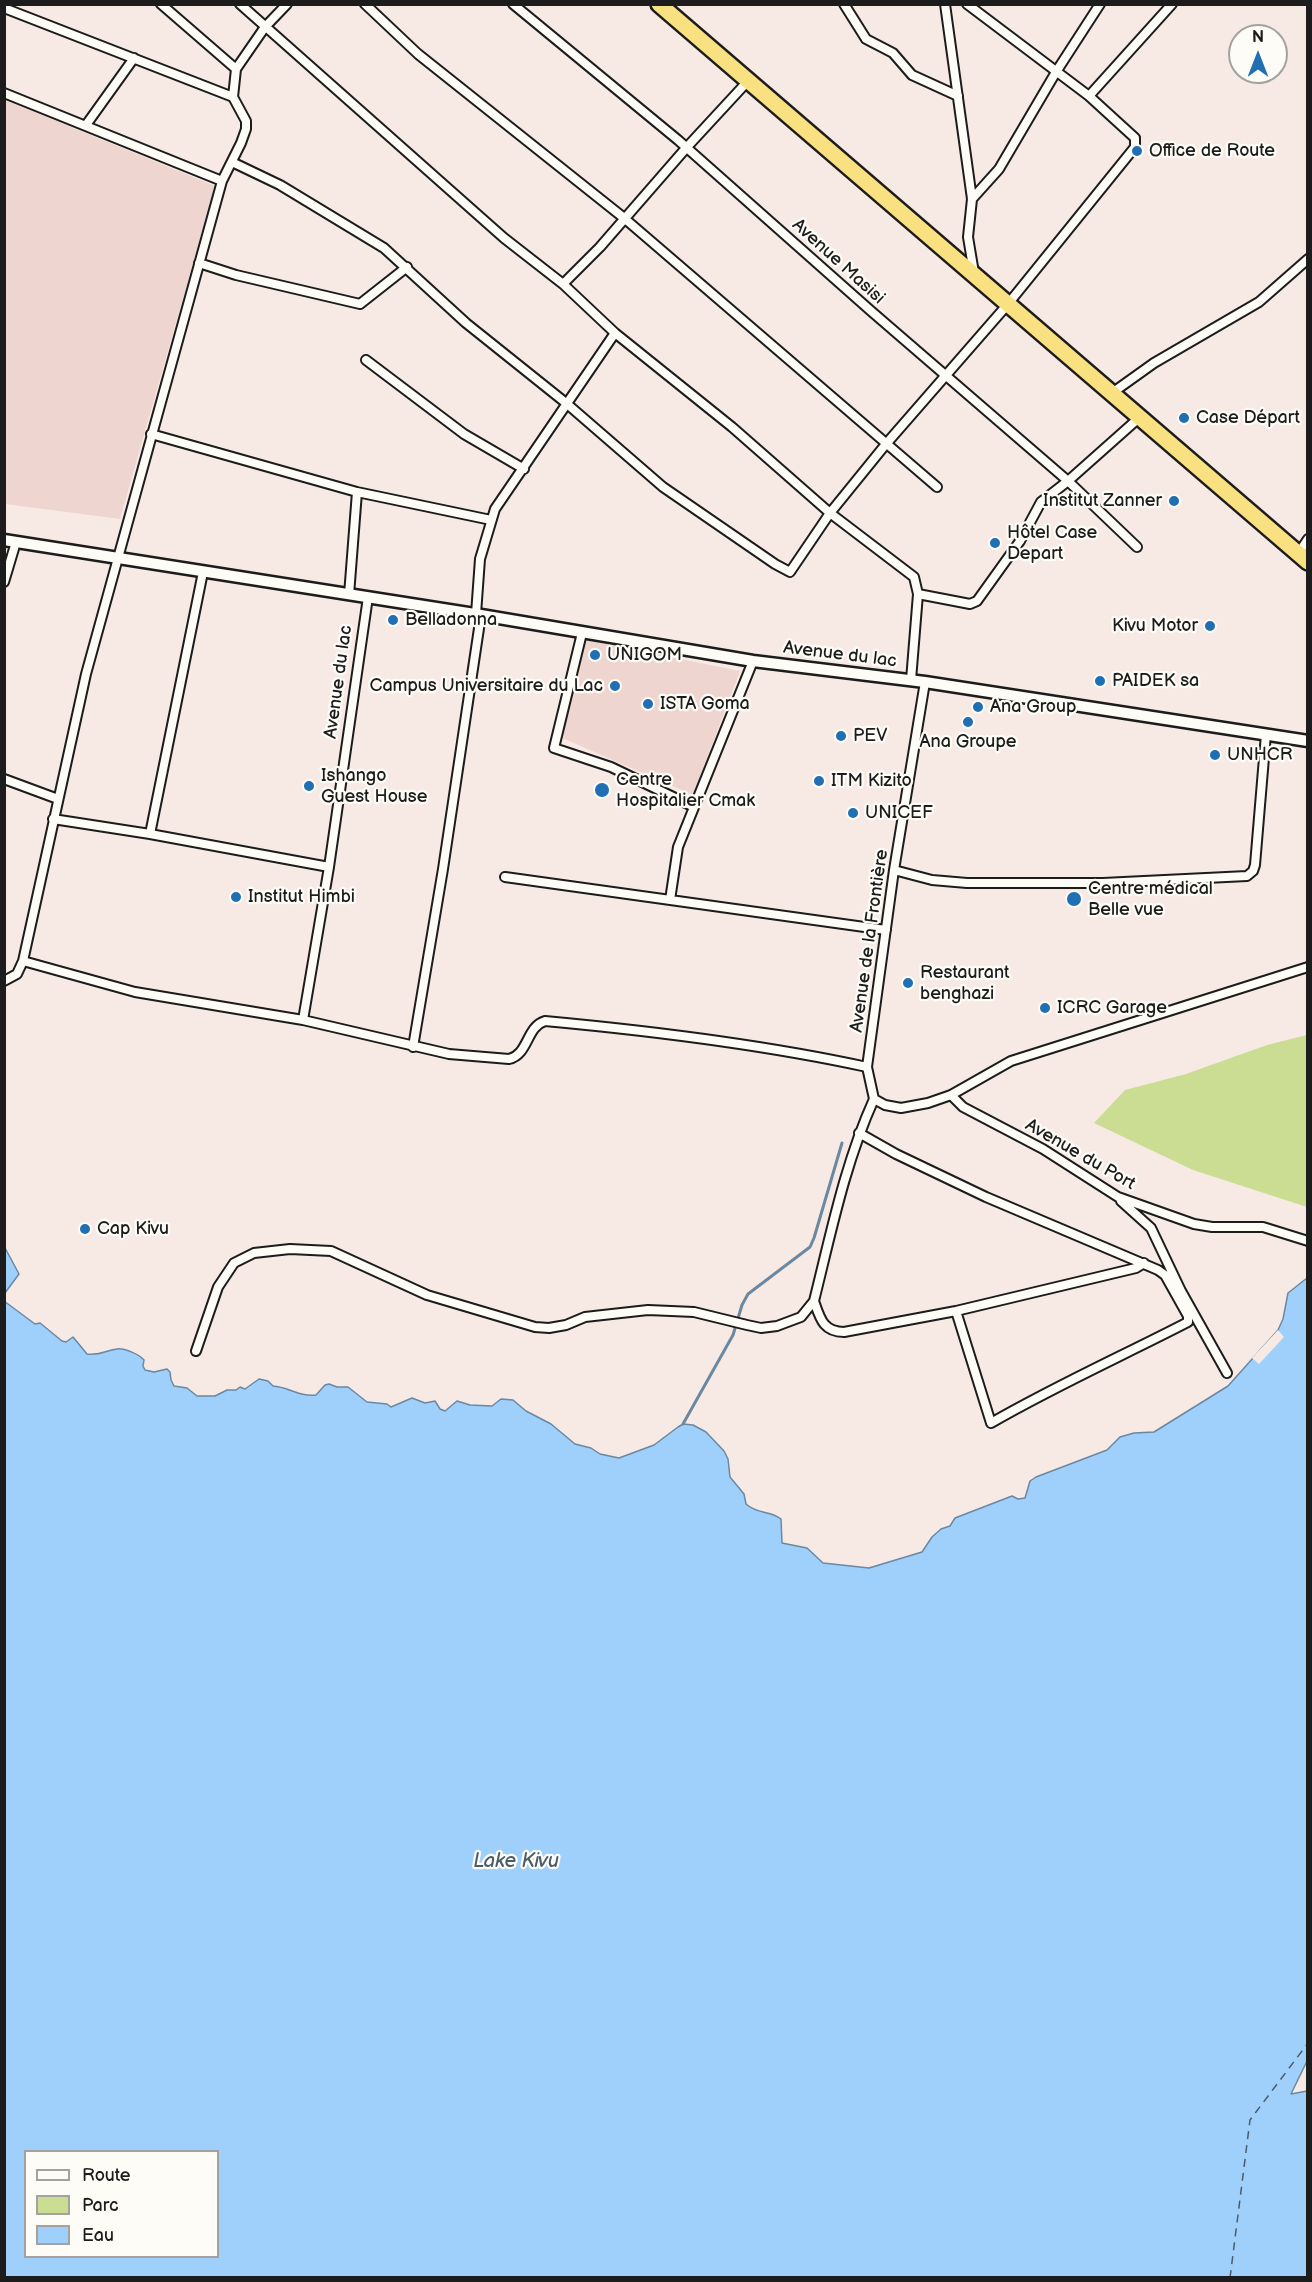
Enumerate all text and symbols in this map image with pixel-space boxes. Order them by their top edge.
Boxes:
north arrow [1228,24,1288,84]
text: N [1252,28,1264,47]
place label: Office de Route [1149,140,1275,162]
marker: Office de Route [1130,144,1144,158]
street label: Avenue Masisi [787,215,889,309]
place label: Case Départ [1196,407,1300,429]
marker: Case Départ [1177,411,1191,425]
place label: Institut Zanner [1043,490,1162,512]
marker: Institut Zanner [1167,494,1181,508]
place label: Hôtel Case Depart [1007,522,1097,564]
marker: Hôtel Case Depart [988,536,1002,550]
place label: Belladonna [405,609,497,631]
marker: Belladonna [386,613,400,627]
place label: Kivu Motor [1112,615,1198,637]
marker: Kivu Motor [1203,619,1217,633]
street label: Avenue du lac [320,624,358,740]
street label: Avenue du lac [782,637,898,673]
place label: UNIGOM [607,644,682,666]
marker: UNIGOM [588,648,602,662]
place label: PAIDEK sa [1112,670,1199,692]
marker: PAIDEK sa [1093,674,1107,688]
place label: Campus Universitaire du Lac [370,675,603,697]
marker: Campus Universitaire du Lac [608,679,622,693]
place label: ISTA Goma [660,693,750,715]
place label: Ana Group [990,696,1076,718]
marker: ISTA Goma [641,697,655,711]
marker: Ana Group [971,700,985,714]
marker: Ana Groupe [961,715,975,729]
place label: PEV [853,725,887,747]
marker: PEV [834,729,848,743]
place label: Ana Groupe [919,731,1017,753]
place label: UNHCR [1227,744,1292,766]
marker: UNHCR [1208,748,1222,762]
place label: Ishango Guest House [321,765,427,808]
place label: Centre Hospitalier Cmak [616,769,755,812]
place label: ITM Kizito [831,770,912,792]
marker: ITM Kizito [812,774,826,788]
marker: Ishango Guest House [302,779,316,793]
marker: Centre Hospitalier Cmak [593,781,611,799]
place label: UNICEF [865,802,933,824]
marker: UNICEF [846,806,860,820]
street label: Avenue de la Frontière [846,848,894,1034]
place label: Centre médical Belle vue [1088,878,1213,920]
place label: Institut Himbi [248,886,355,908]
marker: Institut Himbi [229,890,243,904]
marker: Centre médical Belle vue [1065,890,1083,908]
place label: Restaurant benghazi [920,962,1010,1004]
marker: Restaurant benghazi [901,976,915,990]
place label: ICRC Garage [1057,997,1167,1019]
marker: ICRC Garage [1038,1001,1052,1015]
street label: Avenue du Port [1021,1115,1139,1195]
place label: Cap Kivu [97,1218,169,1240]
marker: Cap Kivu [78,1222,92,1236]
water label: Lake Kivu [473,1850,559,1874]
legend [24,2150,219,2258]
text: Route [82,2165,131,2186]
text: Parc [82,2195,119,2216]
text: Eau [82,2225,114,2246]

